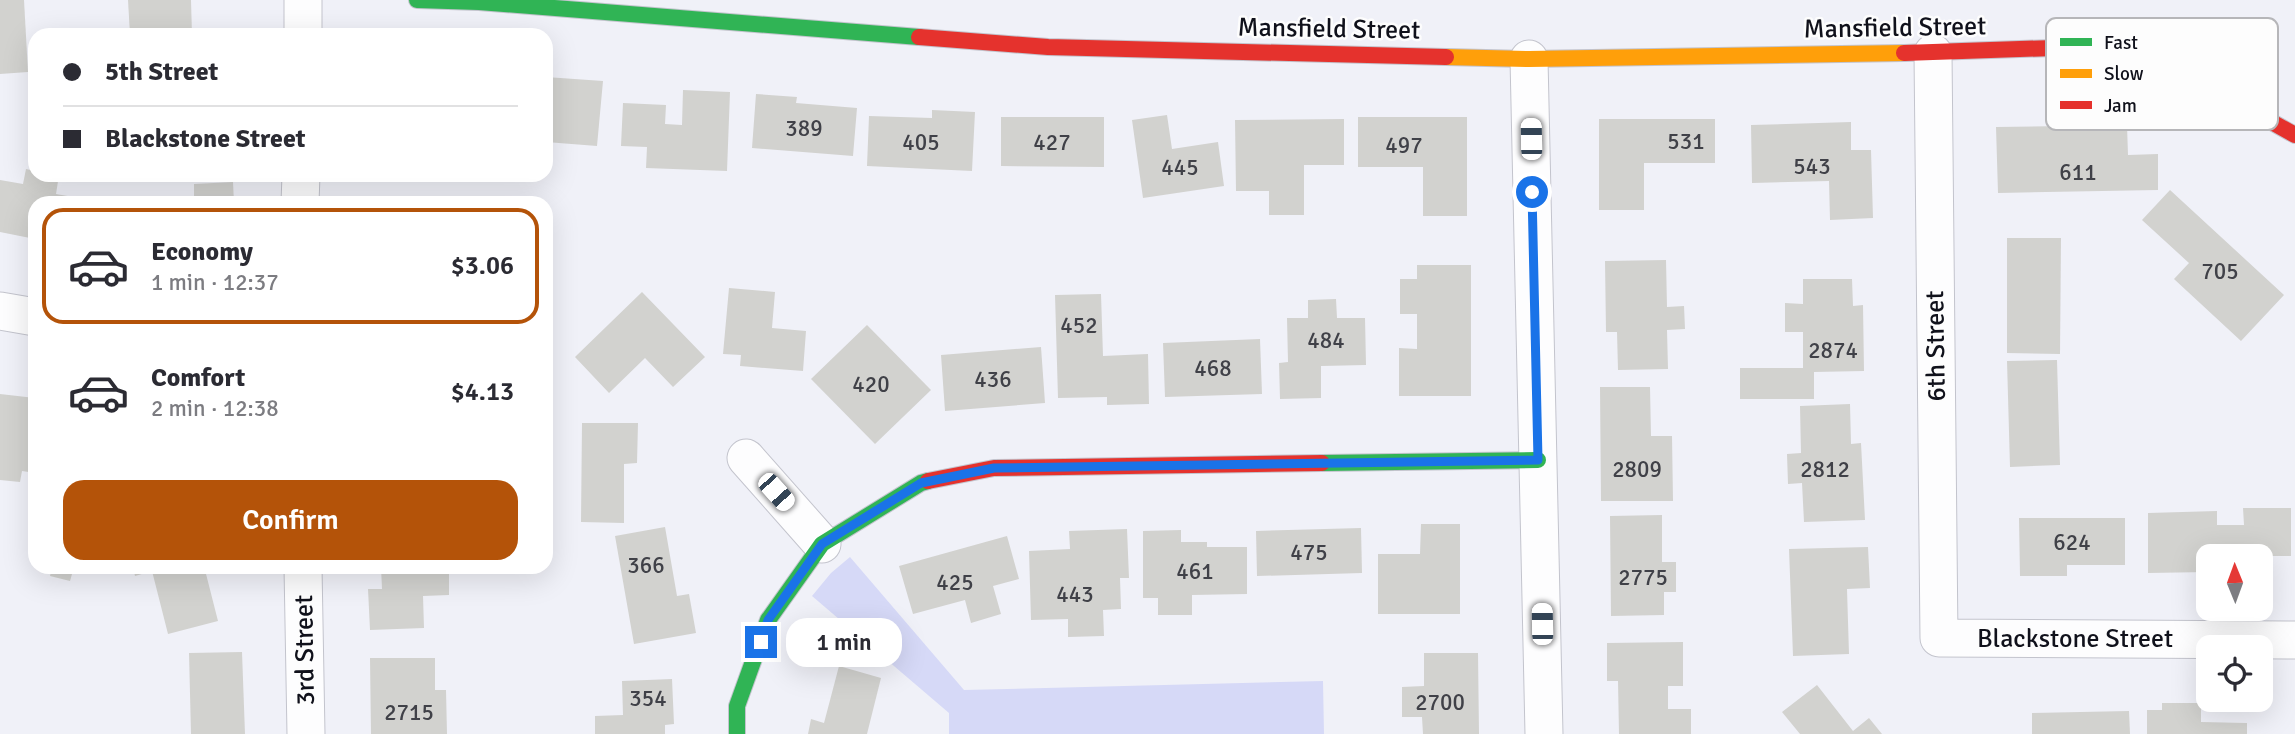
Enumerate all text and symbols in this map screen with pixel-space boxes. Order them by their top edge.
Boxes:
street label: Mansfield Street [1803,10,1987,46]
street label: Mansfield Street [1237,11,1421,47]
legend [2046,18,2278,130]
text: Fast [2104,31,2138,55]
text: 5th Street [105,56,218,88]
text: Slow [2104,62,2144,86]
text: Jam [2104,94,2137,118]
house number: 389 [785,114,823,143]
car [1521,118,1542,160]
text: Blackstone Street [105,123,306,155]
house number: 531 [1667,127,1705,156]
house number: 405 [902,128,940,157]
house number: 427 [1033,128,1071,157]
house number: 497 [1385,131,1423,160]
house number: 543 [1793,152,1831,181]
house number: 445 [1161,153,1199,182]
house number: 611 [2059,158,2097,187]
route start [1516,176,1548,208]
icon: car [67,235,130,298]
text: Economy [151,236,253,268]
text: $3.06 [451,250,514,282]
house number: 705 [2201,257,2239,286]
text: 1 min · 12:37 [151,268,279,297]
street label: 6th Street [1919,290,1953,402]
house number: 452 [1060,311,1098,340]
house number: 484 [1307,326,1345,355]
house number: 2874 [1808,336,1858,365]
house number: 468 [1194,354,1232,383]
icon: car [67,361,130,424]
text: Comfort [151,362,245,394]
house number: 436 [974,365,1012,394]
house number: 420 [852,370,890,399]
text: $4.13 [451,376,514,408]
text: 2 min · 12:38 [151,394,279,423]
house number: 2809 [1612,455,1662,484]
house number: 2812 [1800,455,1850,484]
car [755,469,798,515]
button: Confirm [63,480,518,560]
house number: 624 [2053,528,2091,557]
house number: 475 [1290,538,1328,567]
north arrow [2196,544,2273,621]
map controls [2196,544,2273,712]
house number: 366 [627,551,665,580]
house number: 461 [1176,557,1214,586]
house number: 2775 [1618,563,1668,592]
house number: 425 [936,568,974,597]
house number: 443 [1056,580,1094,609]
street label: 3rd Street [288,594,322,706]
car [1532,603,1553,645]
callout: 1 min [786,618,901,666]
street label: Blackstone Street [1977,623,2173,655]
route end [745,626,777,658]
text: 1 min [816,628,872,657]
button: locate [2196,635,2273,712]
house number: 354 [629,684,667,713]
house number: 2700 [1415,688,1465,717]
house number: 2715 [384,698,434,727]

